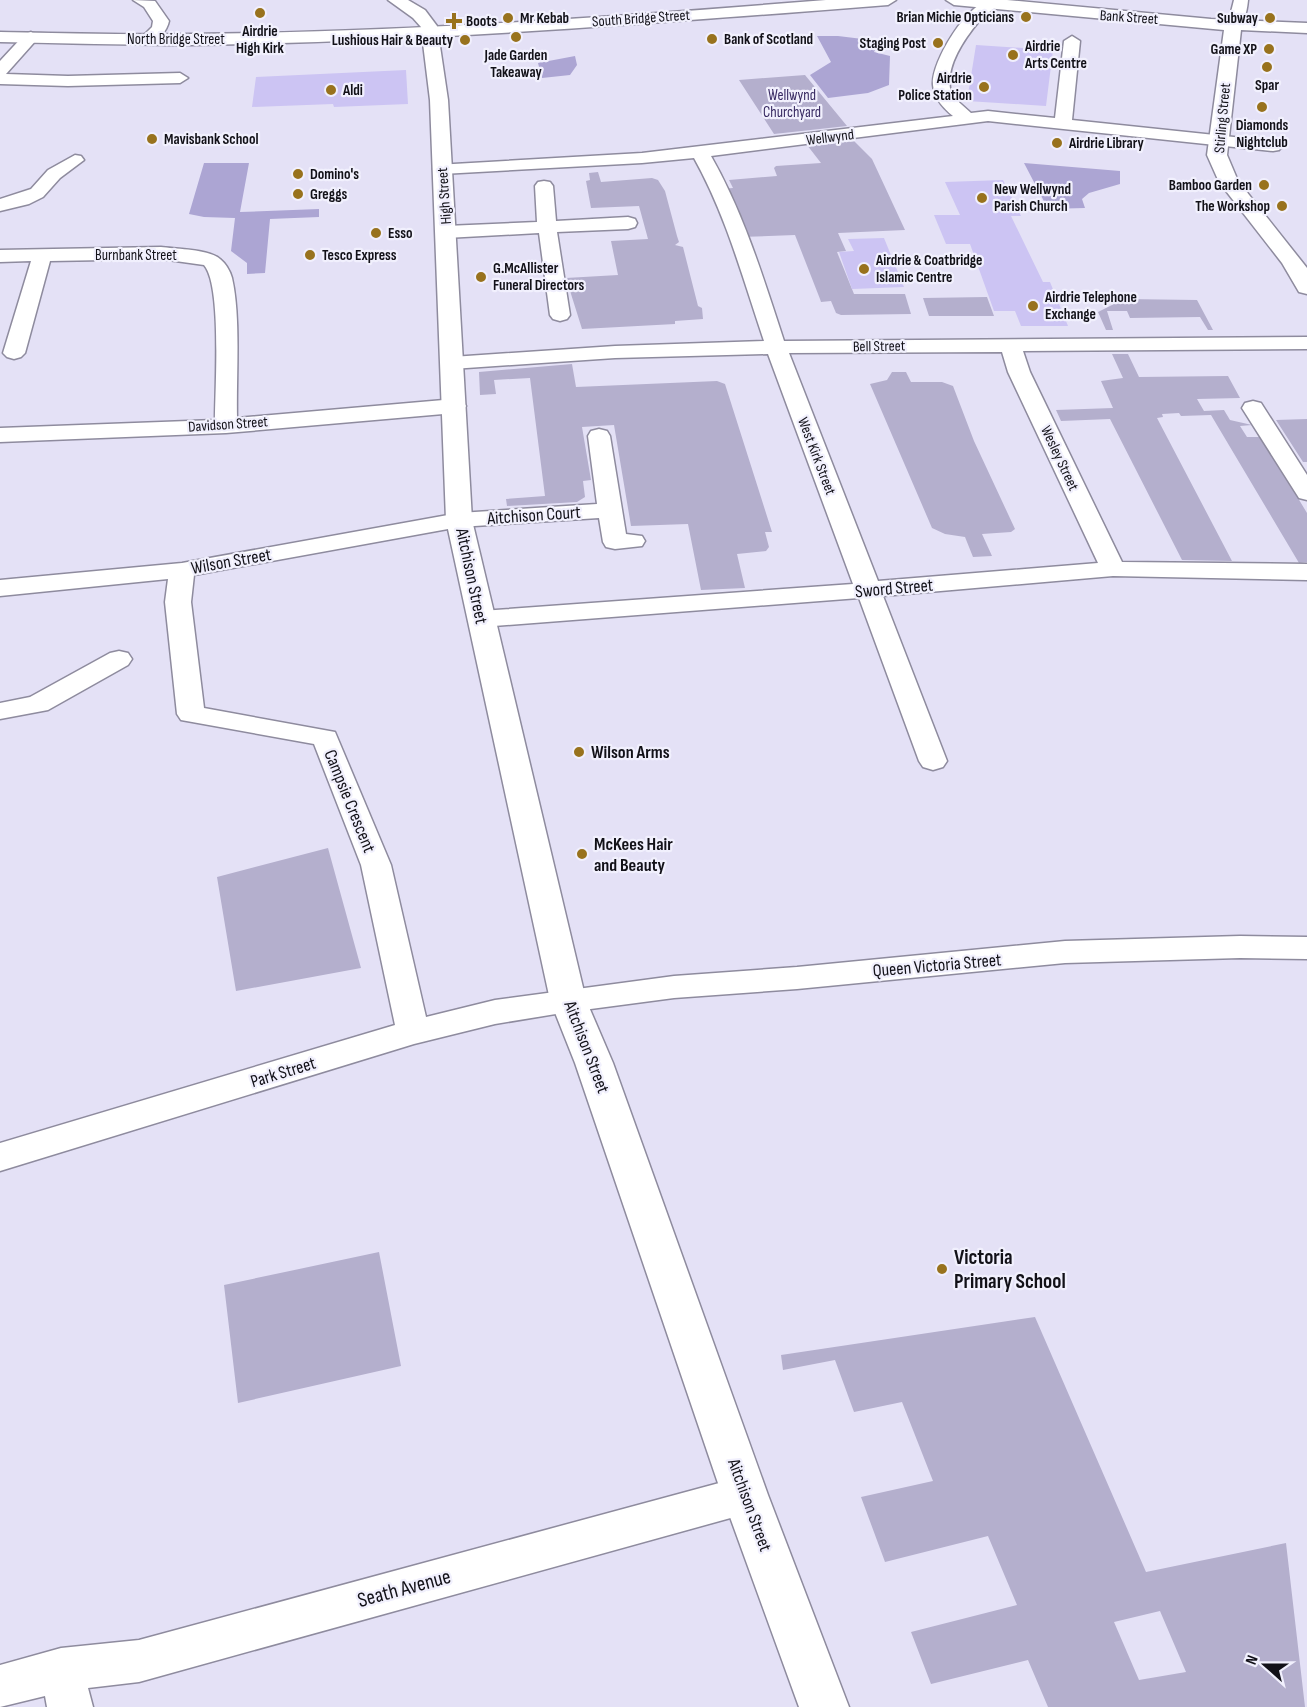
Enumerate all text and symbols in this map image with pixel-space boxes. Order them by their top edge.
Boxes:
marker: Airdrie High Kirk [253,6,267,20]
street label: South Bridge Street [591,6,691,31]
street label: Bank Street [1099,6,1159,29]
place label: Brian Michie Opticians [896,8,1014,27]
place label: Mr Kebab [520,9,569,28]
place label: Subway [1217,9,1259,28]
marker: Brian Michie Opticians [1019,10,1033,24]
marker: Mr Kebab [501,11,515,25]
marker: Subway [1263,11,1277,25]
place label: Boots [466,12,497,31]
marker: Boots [447,14,461,28]
place label: Airdrie High Kirk [236,22,285,58]
street label: North Bridge Street [127,30,225,49]
marker: Jade Garden Takeaway [509,30,523,44]
place label: Bank of Scotland [724,30,813,49]
place label: Lushious Hair & Beauty [332,31,454,50]
marker: Bank of Scotland [705,32,719,46]
marker: Lushious Hair & Beauty [458,33,472,47]
place label: Staging Post [859,34,926,53]
marker: Staging Post [931,36,945,50]
place label: Airdrie Arts Centre [1024,37,1087,73]
place label: Game XP [1211,40,1257,59]
marker: Game XP [1262,42,1276,56]
place label: Jade Garden Takeaway [484,46,547,82]
marker: Airdrie Arts Centre [1006,48,1020,62]
marker: Spar [1260,60,1274,74]
place label: Airdrie Police Station [898,69,972,105]
place label: Spar [1255,76,1279,95]
marker: Airdrie Police Station [977,80,991,94]
place label: Aldi [342,81,363,100]
street label: Stirling Street [1210,82,1235,154]
marker: Aldi [324,83,338,97]
park label: Wellwynd Churchyard [763,86,821,122]
marker: Diamonds Nightclub [1255,100,1269,114]
place label: Diamonds Nightclub [1236,116,1288,152]
street label: Wellwynd [805,125,855,150]
place label: Mavisbank School [164,130,258,149]
marker: Mavisbank School [145,132,159,146]
place label: Airdrie Library [1068,134,1144,153]
marker: Airdrie Library [1050,136,1064,150]
place label: Domino's [310,165,359,184]
marker: Domino's [291,167,305,181]
street label: High Street [433,167,456,225]
place label: Bamboo Garden [1169,176,1252,195]
marker: Bamboo Garden [1257,178,1271,192]
place label: New Wellwynd Parish Church [994,180,1071,216]
place label: Greggs [310,185,347,204]
marker: Greggs [291,187,305,201]
marker: New Wellwynd Parish Church [975,191,989,205]
place label: The Workshop [1195,197,1270,216]
marker: The Workshop [1275,199,1289,213]
place label: Esso [388,224,412,243]
marker: Esso [369,226,383,240]
street label: Burnbank Street [95,246,177,265]
place label: Tesco Express [322,246,397,265]
marker: Tesco Express [303,248,317,262]
place label: Airdrie & Coatbridge Islamic Centre [875,251,982,287]
place label: G.McAllister Funeral Directors [493,259,585,295]
marker: Airdrie & Coatbridge Islamic Centre [857,262,871,276]
marker: G.McAllister Funeral Directors [474,270,488,284]
place label: Airdrie Telephone Exchange [1044,288,1137,324]
marker: Airdrie Telephone Exchange [1026,299,1040,313]
street label: Bell Street [853,337,906,356]
street label: Davidson Street [188,412,269,437]
street label: West Kirk Street [793,415,840,498]
street label: Wesley Street [1036,423,1083,494]
street label: Aitchison Court [486,502,582,529]
street label: Aitchison Street [451,525,492,626]
street label: Wilson Street [189,544,273,579]
street label: Sword Street [854,575,935,602]
place label: Wilson Arms [591,742,670,763]
marker: Wilson Arms [572,745,586,759]
street label: Campsie Crescent [319,747,380,856]
place label: McKees Hair and Beauty [594,834,673,876]
marker: McKees Hair and Beauty [575,847,589,861]
street label: Queen Victoria Street [872,949,1003,982]
street label: Aitchison Street [559,997,614,1097]
street label: Park Street [248,1052,319,1092]
place label: Victoria Primary School [954,1245,1066,1294]
marker: Victoria Primary School [935,1262,949,1276]
street label: Aitchison Street [723,1455,776,1555]
street label: Seath Avenue [355,1564,454,1613]
north arrow [1235,1635,1295,1695]
text: N [1242,1653,1263,1668]

